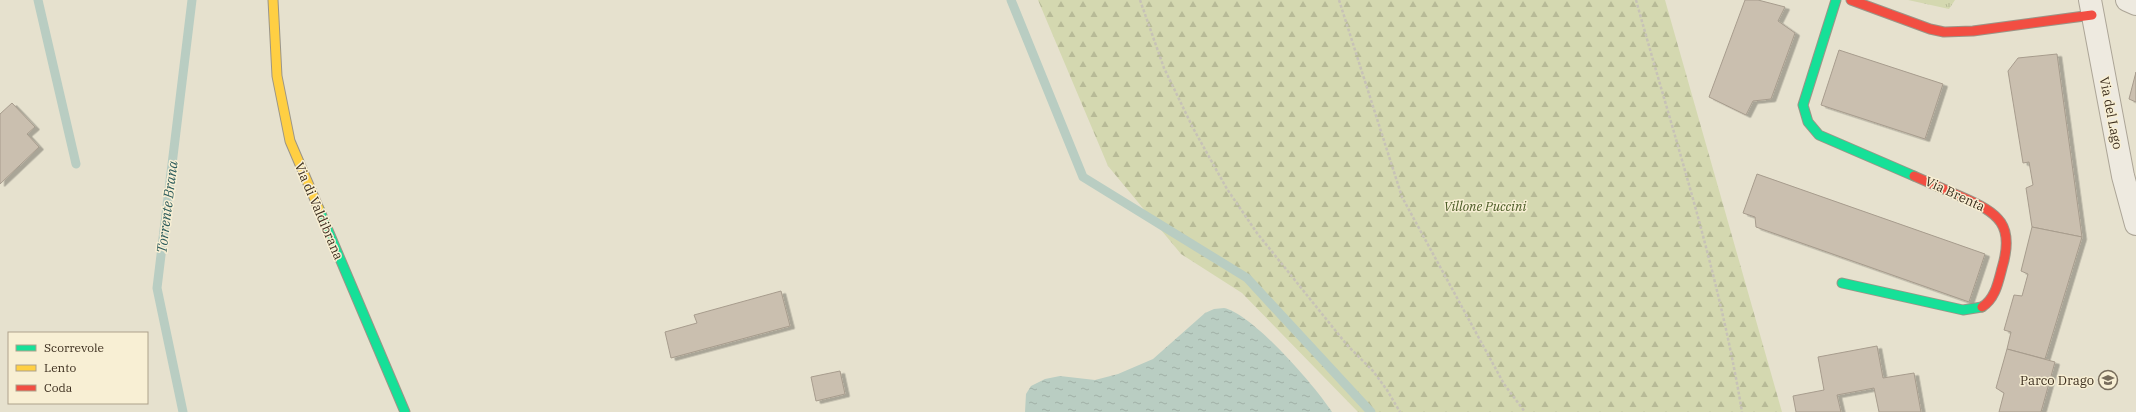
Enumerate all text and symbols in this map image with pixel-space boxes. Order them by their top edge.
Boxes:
street label: Via del Lago [2096,75,2126,151]
water label: Torrente Brana [152,159,182,254]
street label: Via di Valdibrana [291,160,347,262]
street label: Via Brenta [1922,173,1988,215]
park label: Villone Puccini [1444,198,1526,215]
legend [8,332,148,404]
text: Scorrevole [44,340,104,355]
text: Lento [44,360,76,375]
school or university icon: Parco Drago [2097,369,2119,391]
place label: Parco Drago [2020,372,2094,389]
text: Coda [44,380,73,395]

